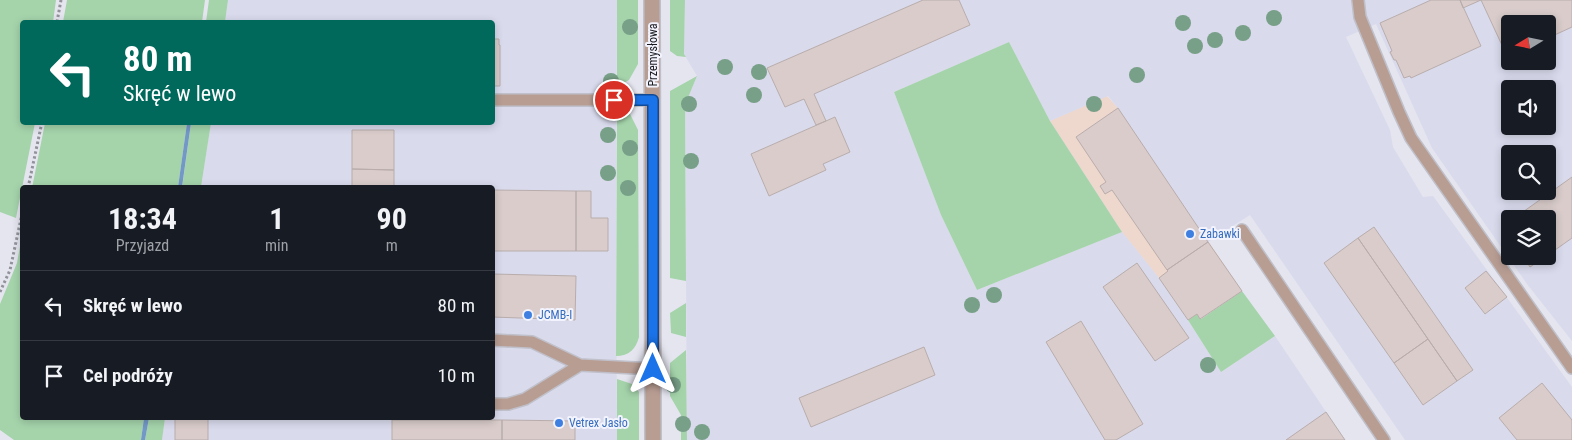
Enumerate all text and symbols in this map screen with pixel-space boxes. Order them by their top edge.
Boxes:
north arrow [1501,15,1556,70]
map controls [1501,15,1556,265]
street label: Przemysłowa [646,23,660,87]
text: 80 m [123,39,192,80]
icon: left [40,40,105,105]
pin [593,79,635,121]
button: sound [1501,80,1556,135]
text: Skręć w lewo [123,81,236,106]
icon: arrive [600,86,628,114]
button: search [1501,145,1556,200]
text: 18:34 [108,201,177,236]
text: 1 [269,201,284,236]
text: 90 [377,201,407,236]
button: layers [1501,210,1556,265]
place label: Zabawki [1200,227,1240,241]
marker: Zabawki [1184,228,1196,240]
text: Przyjazd [116,236,169,255]
text: min [265,236,288,255]
text: m [386,236,398,255]
icon: left [40,292,68,320]
text: Skręć w lewo [83,294,182,317]
text: 80 m [438,294,475,317]
place label: JCMB-I [538,308,572,322]
marker: JCMB-I [522,309,534,321]
position arrow [626,342,678,394]
icon: arrive [40,362,68,390]
text: Cel podróży [83,364,173,387]
text: 10 m [438,364,475,387]
place label: Vetrex Jasło [569,416,628,430]
marker: Vetrex Jasło [553,417,565,429]

